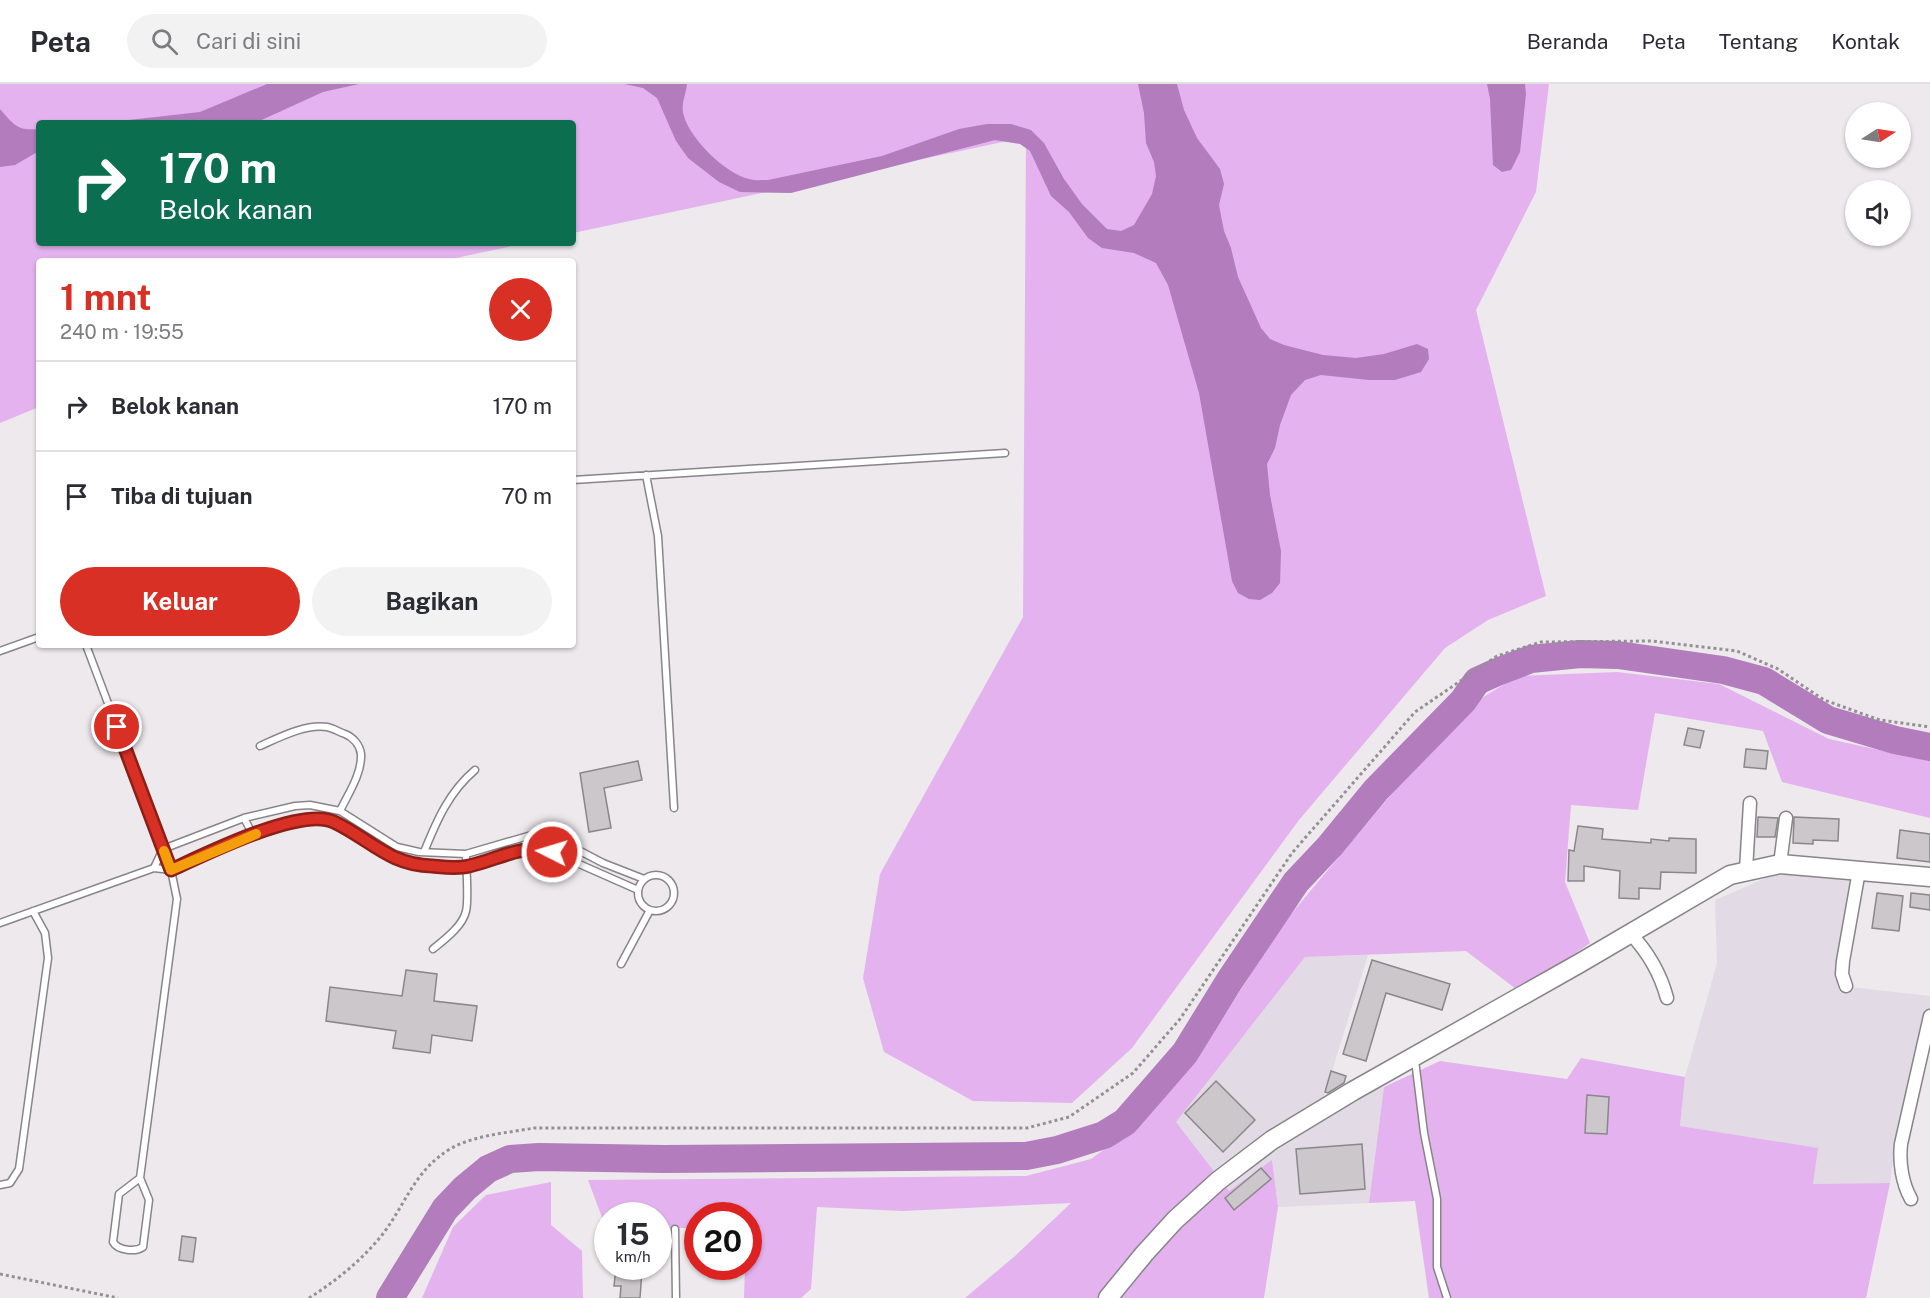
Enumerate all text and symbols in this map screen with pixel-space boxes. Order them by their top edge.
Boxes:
search box [127,14,547,68]
text: Peta [30,25,91,58]
icon: search [148,25,181,58]
text: Cari di sini [196,28,301,54]
text: Beranda [1527,29,1608,54]
text: Peta [1641,29,1686,54]
text: Tentang [1719,29,1798,54]
text: Kontak [1831,29,1900,54]
north arrow [1845,102,1911,168]
map controls [1845,102,1911,246]
text: 170 m [159,143,277,192]
icon: right [60,144,138,222]
button: sound [1845,180,1911,246]
text: Belok kanan [159,193,313,225]
text: 1 mnt [60,276,151,318]
button: close [489,278,552,341]
text: 240 m · 19:55 [60,320,184,344]
icon: right [60,390,93,423]
text: Belok kanan [111,393,239,419]
text: 170 m [492,393,552,419]
icon: arrive [60,480,93,513]
text: Tiba di tujuan [111,483,252,509]
text: 70 m [501,483,552,509]
button: Keluar [60,567,300,636]
button: Bagikan [312,567,552,636]
pin [91,701,142,752]
icon: arrive [100,710,133,743]
position arrow [520,820,584,884]
speed limit sign: 20 [684,1202,762,1280]
text: 15 [616,1216,650,1252]
text: km/h [615,1248,651,1265]

